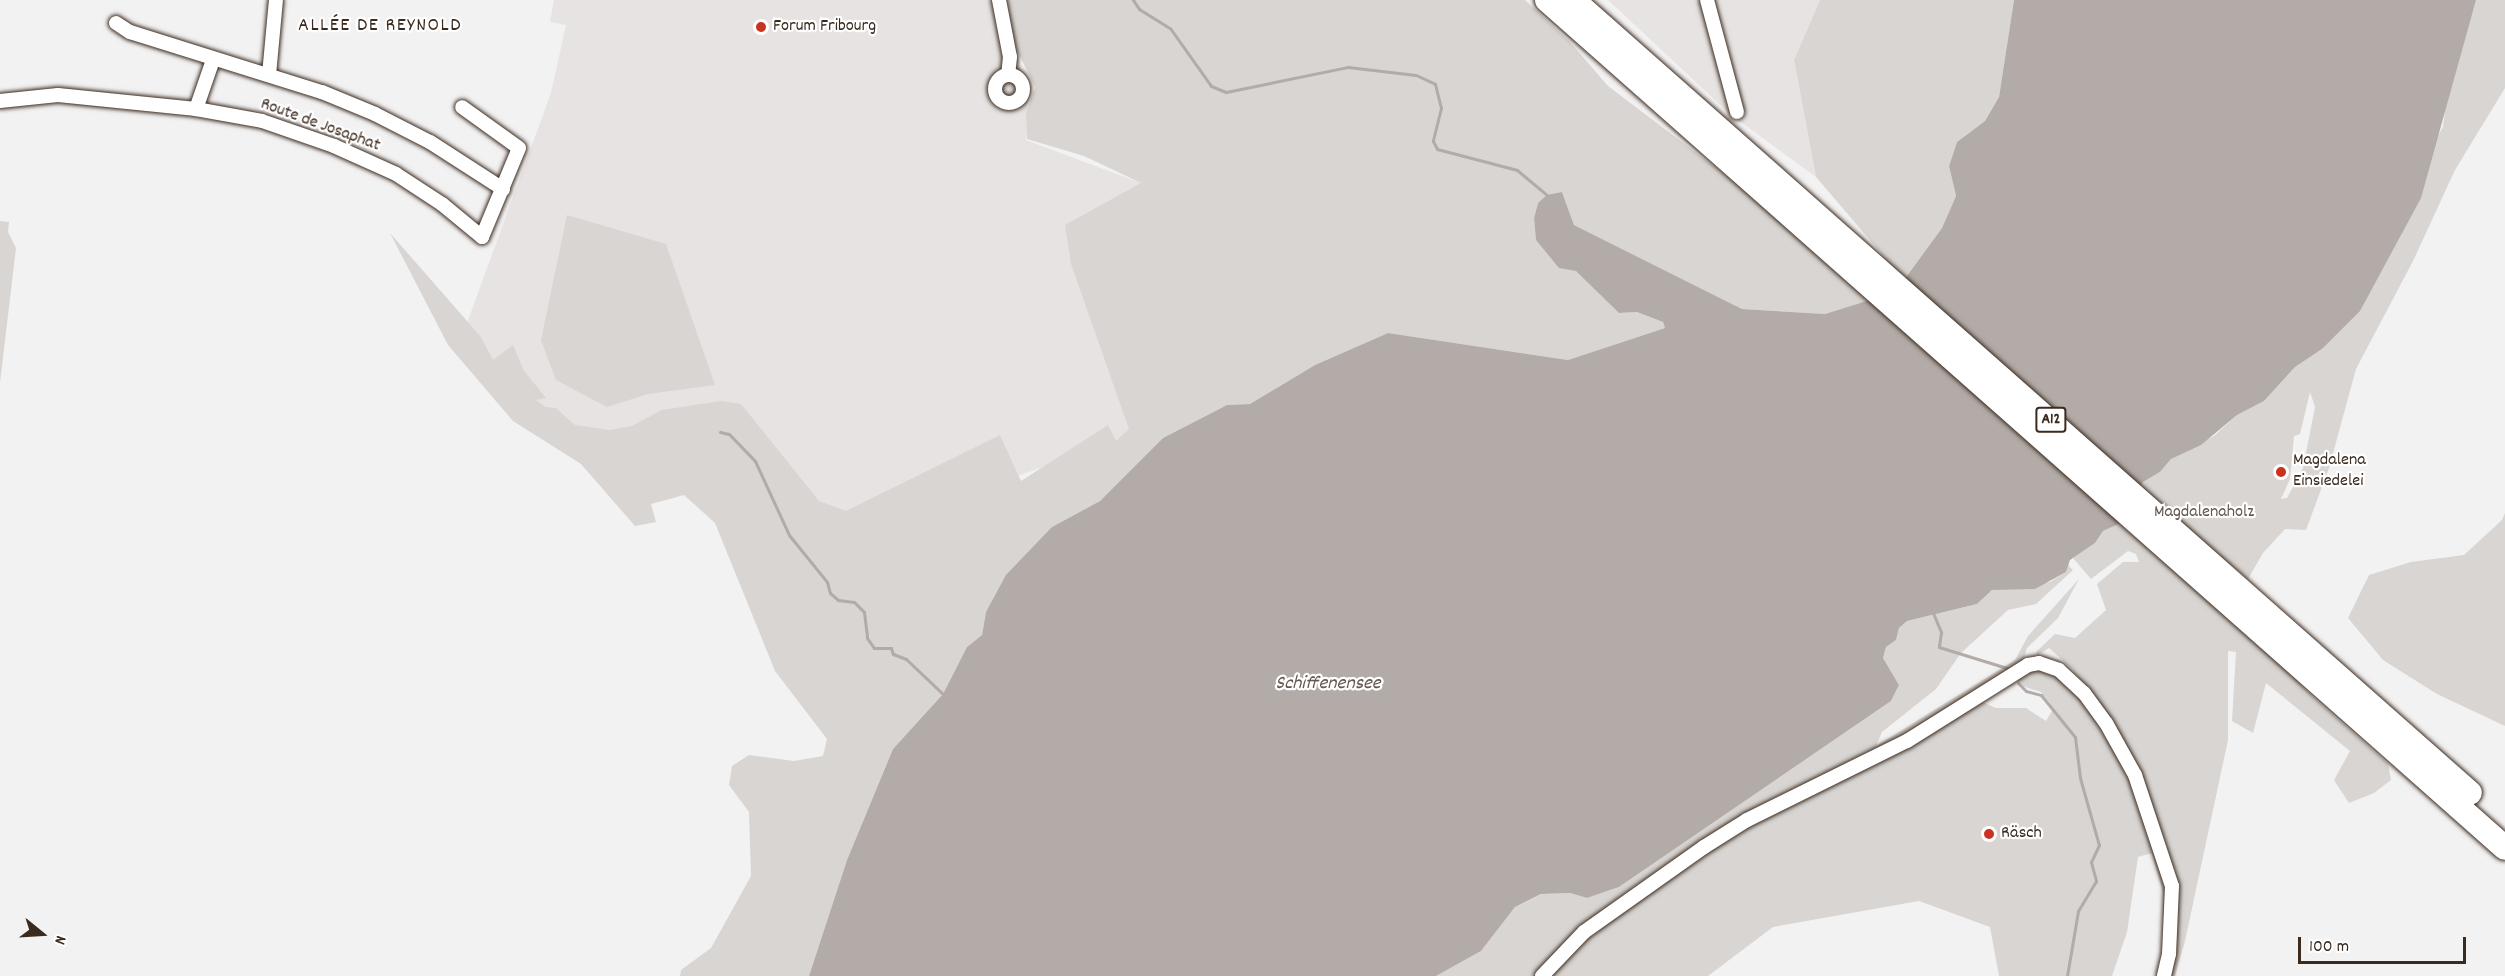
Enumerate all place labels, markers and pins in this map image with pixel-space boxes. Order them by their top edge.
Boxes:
place label: Forum Fribourg [773,16,876,38]
marker: Forum Fribourg [754,20,768,34]
place label: Magdalena Einsiedelei [2293,451,2366,494]
marker: Magdalena Einsiedelei [2274,465,2288,479]
place label: Räsch [2001,823,2042,845]
marker: Räsch [1982,827,1996,841]

